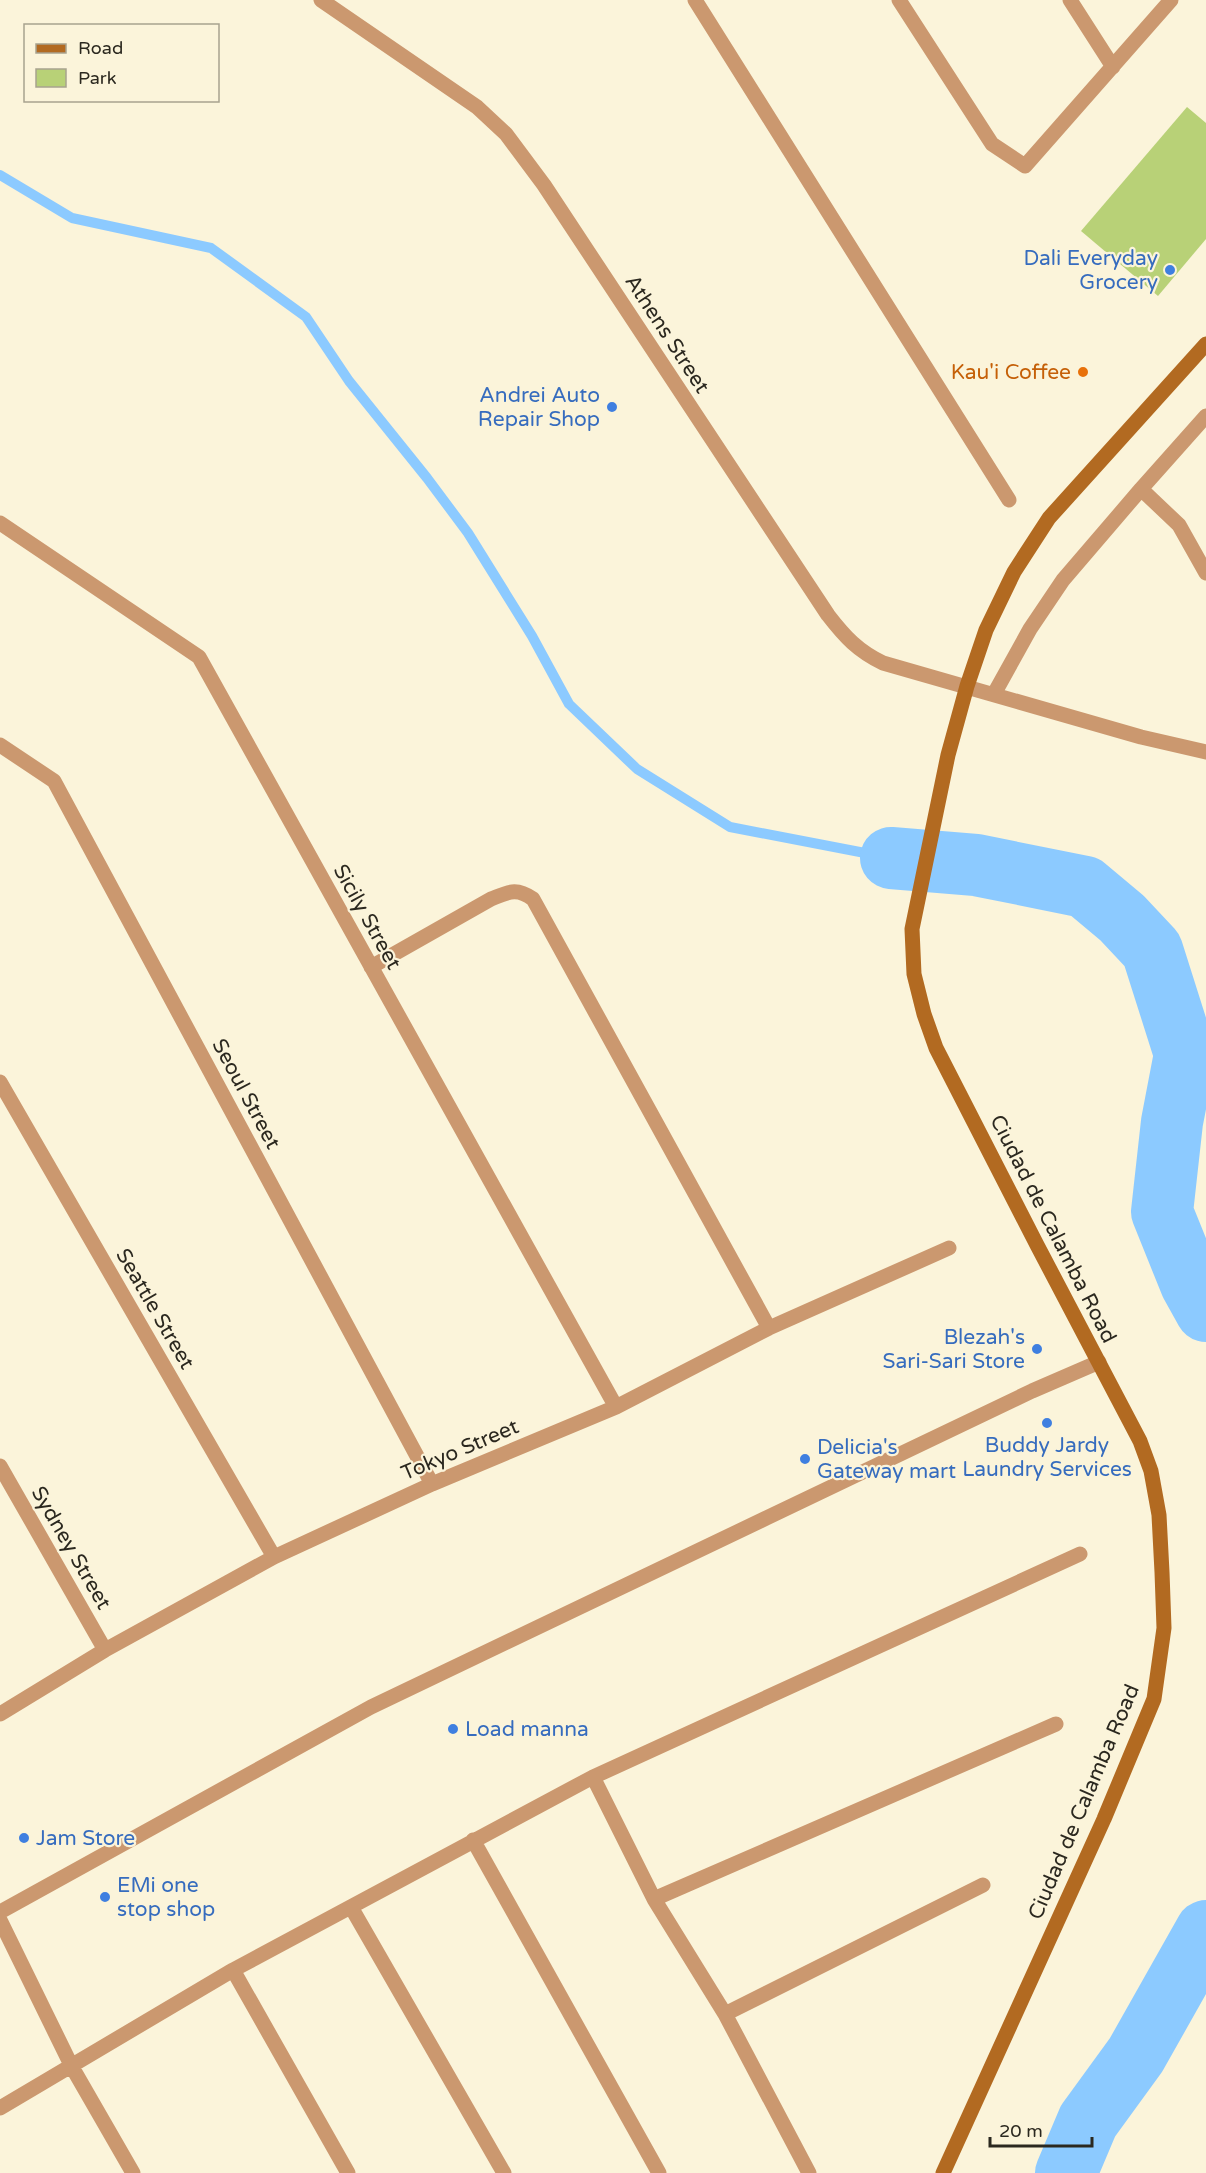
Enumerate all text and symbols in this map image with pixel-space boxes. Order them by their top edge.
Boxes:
legend [24,24,219,102]
text: Road [78,37,123,59]
text: Park [78,67,117,89]
place label: Dali Everyday Grocery [1023,246,1158,295]
marker: Dali Everyday Grocery [1163,263,1177,277]
street label: Athens Street [619,270,715,398]
place label: Kau'i Coffee [951,360,1071,385]
marker: Kau'i Coffee [1076,365,1090,379]
place label: Andrei Auto Repair Shop [478,383,600,432]
marker: Andrei Auto Repair Shop [605,400,619,414]
street label: Sicily Street [328,860,406,974]
street label: Seoul Street [207,1035,285,1153]
street label: Ciudad de Calamba Road [984,1111,1122,1347]
street label: Seattle Street [110,1244,200,1374]
place label: Blezah's Sari-Sari Store [883,1325,1025,1374]
marker: Blezah's Sari-Sari Store [1030,1342,1044,1356]
street label: Tokyo Street [398,1414,522,1486]
marker: Buddy Jardy Laundry Services [1040,1416,1054,1430]
place label: Buddy Jardy Laundry Services [962,1433,1132,1482]
place label: Delicia's Gateway mart [817,1435,956,1484]
marker: Delicia's Gateway mart [798,1452,812,1466]
street label: Sydney Street [26,1482,116,1614]
street label: Ciudad de Calamba Road [1023,1681,1145,1923]
place label: Load manna [465,1717,589,1742]
marker: Load manna [446,1722,460,1736]
place label: Jam Store [36,1826,135,1851]
marker: Jam Store [17,1831,31,1845]
place label: EMi one stop shop [117,1873,215,1922]
marker: EMi one stop shop [98,1890,112,1904]
scale bar [990,2110,1092,2148]
text: 20 m [999,2120,1043,2142]

